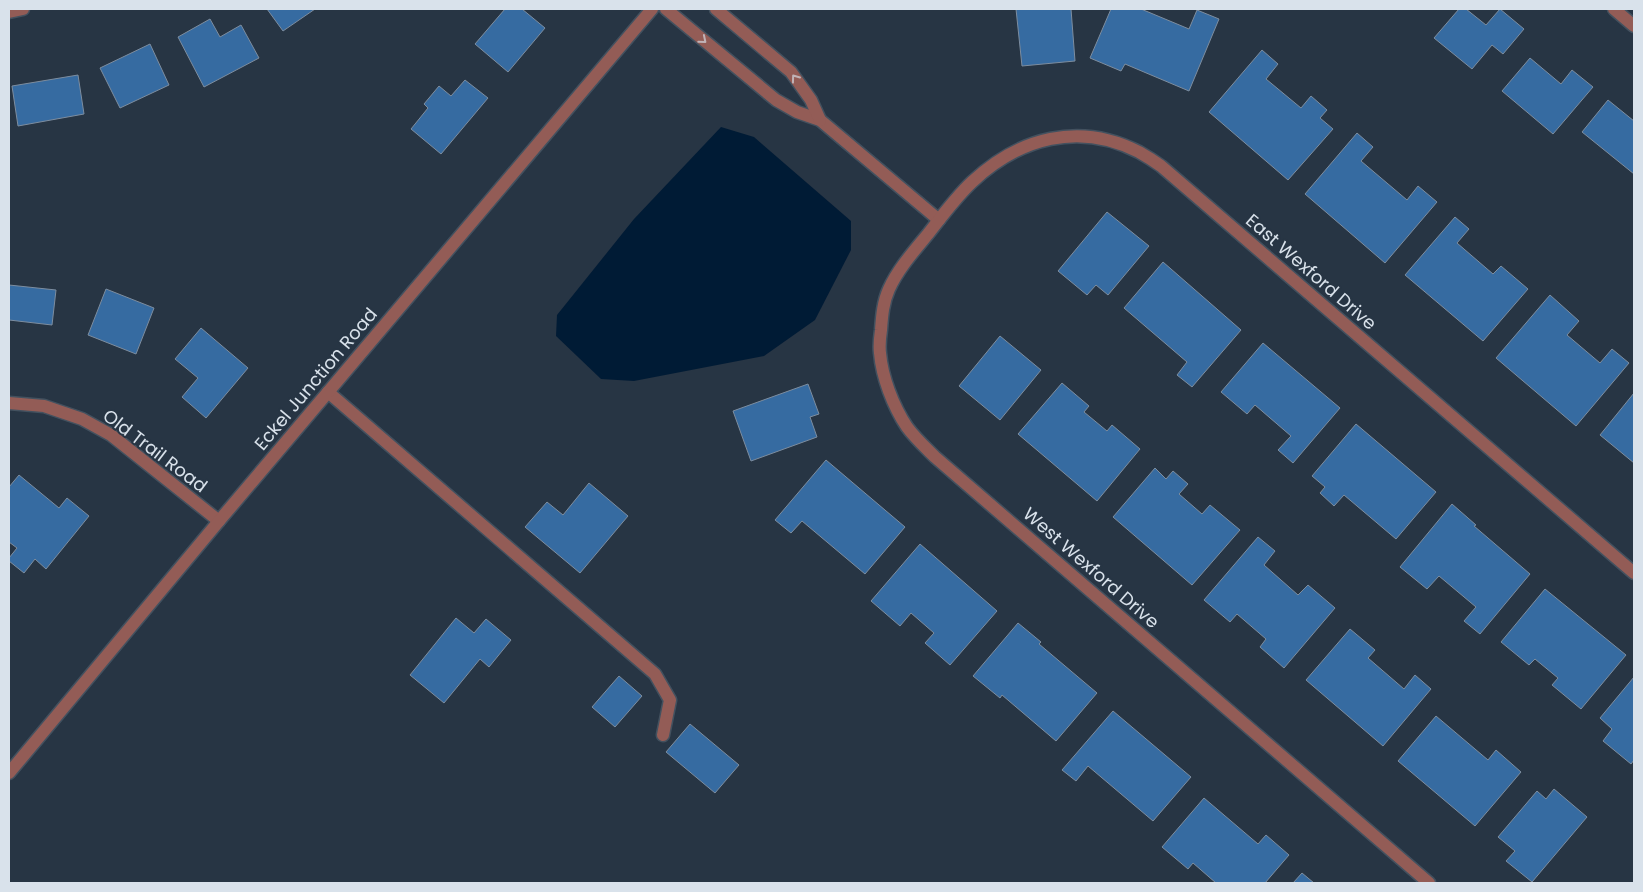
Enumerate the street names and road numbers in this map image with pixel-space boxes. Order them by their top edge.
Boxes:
street label: East Wexford Drive [1241,208,1382,335]
street label: Eckel Junction Road [249,302,383,455]
street label: Old Trail Road [98,403,213,498]
street label: West Wexford Drive [1018,501,1165,634]

